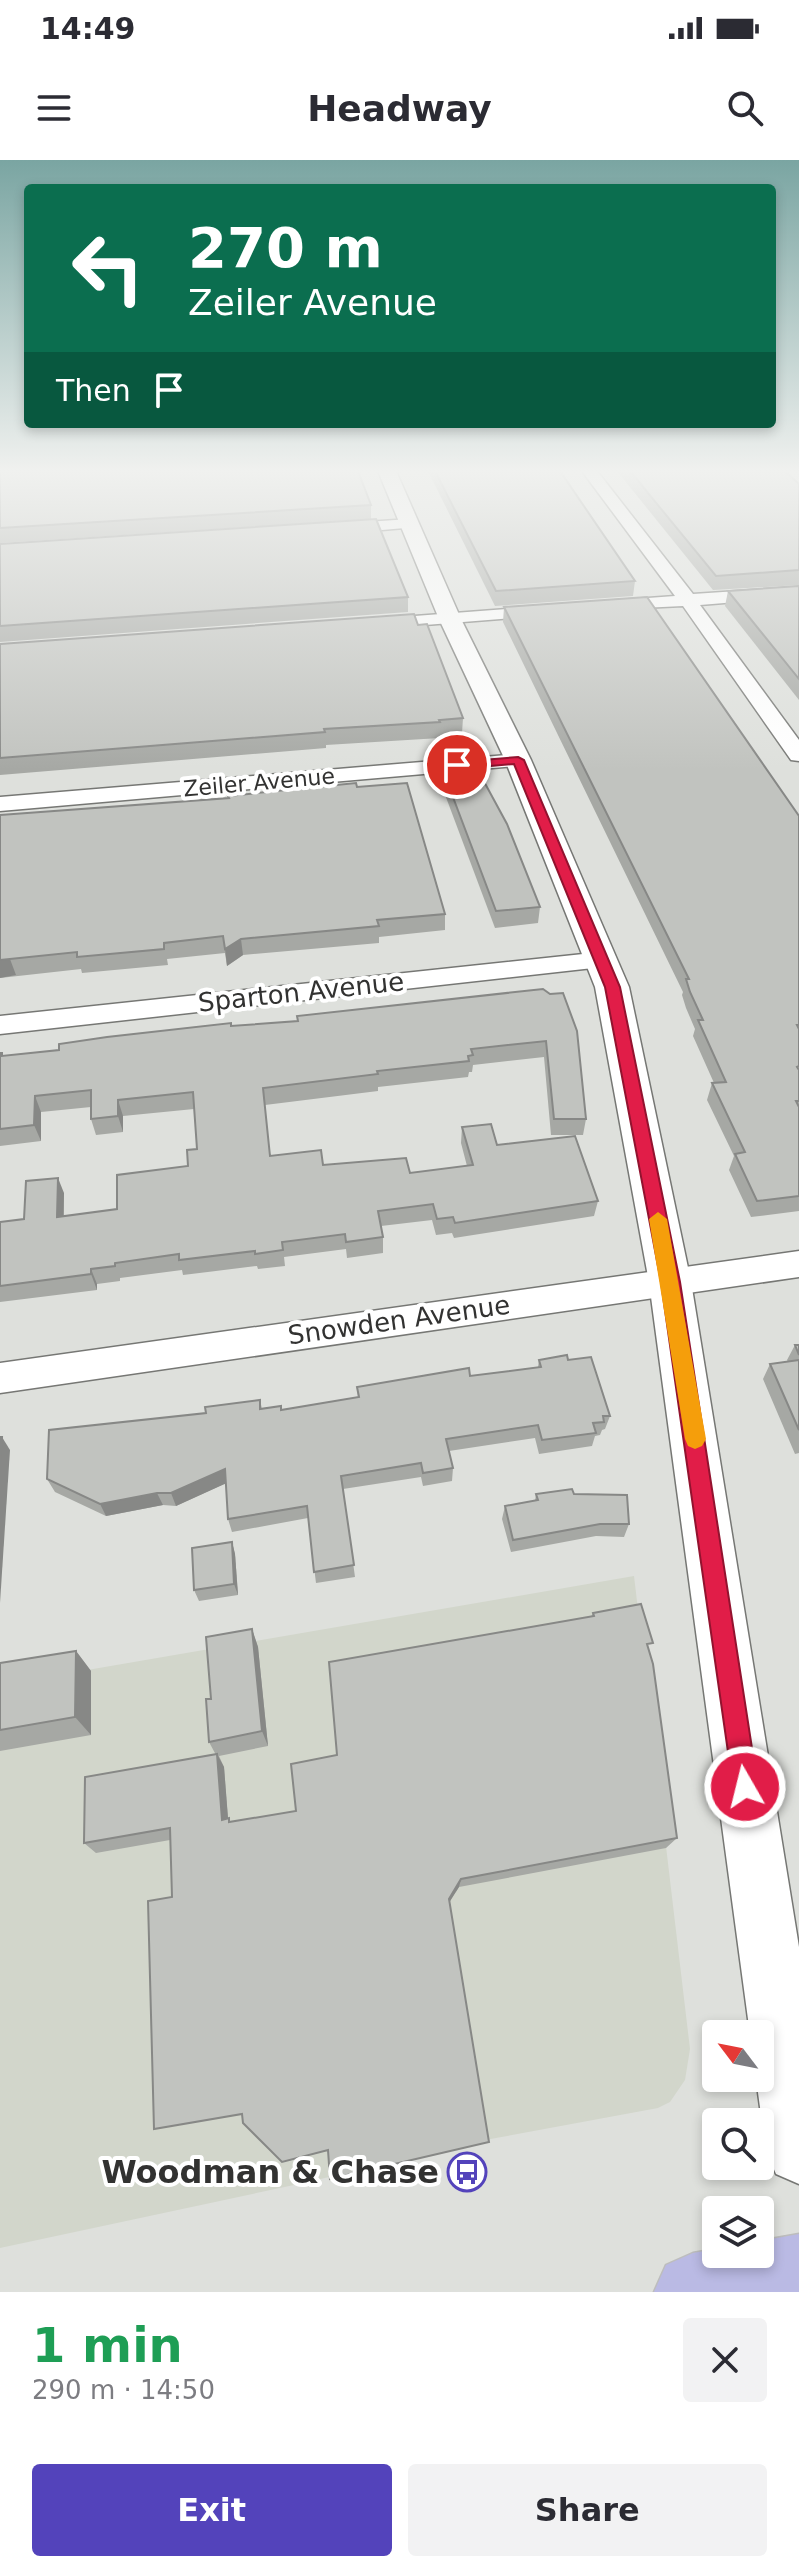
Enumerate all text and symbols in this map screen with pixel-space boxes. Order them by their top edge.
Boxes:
text: 14:49 [40,11,136,46]
icon: menu [32,86,76,130]
icon: search [723,86,767,130]
text: Headway [307,88,492,129]
text: 270 m [188,215,383,280]
icon: left [56,216,160,320]
text: Zeiler Avenue [188,282,437,323]
icon: arrive [147,368,191,412]
text: Then [56,373,131,408]
pin [423,731,491,799]
icon: arrive [435,743,479,787]
street label: Zeiler Avenue [182,763,336,802]
street label: Sparton Avenue [196,966,406,1018]
street label: Snowden Avenue [286,1290,512,1350]
position arrow [703,1745,787,1829]
north arrow [702,2020,774,2092]
map controls [702,2020,774,2268]
button: search [702,2108,774,2180]
bus stop icon: Woodman & Chase [446,2151,488,2193]
place label: Woodman & Chase [101,2153,439,2191]
button: layers [702,2196,774,2268]
text: 1 min [32,2317,183,2373]
button: close [683,2318,767,2402]
text: 290 m · 14:50 [32,2375,215,2405]
button: Exit [32,2464,392,2556]
button: Share [408,2464,767,2556]

